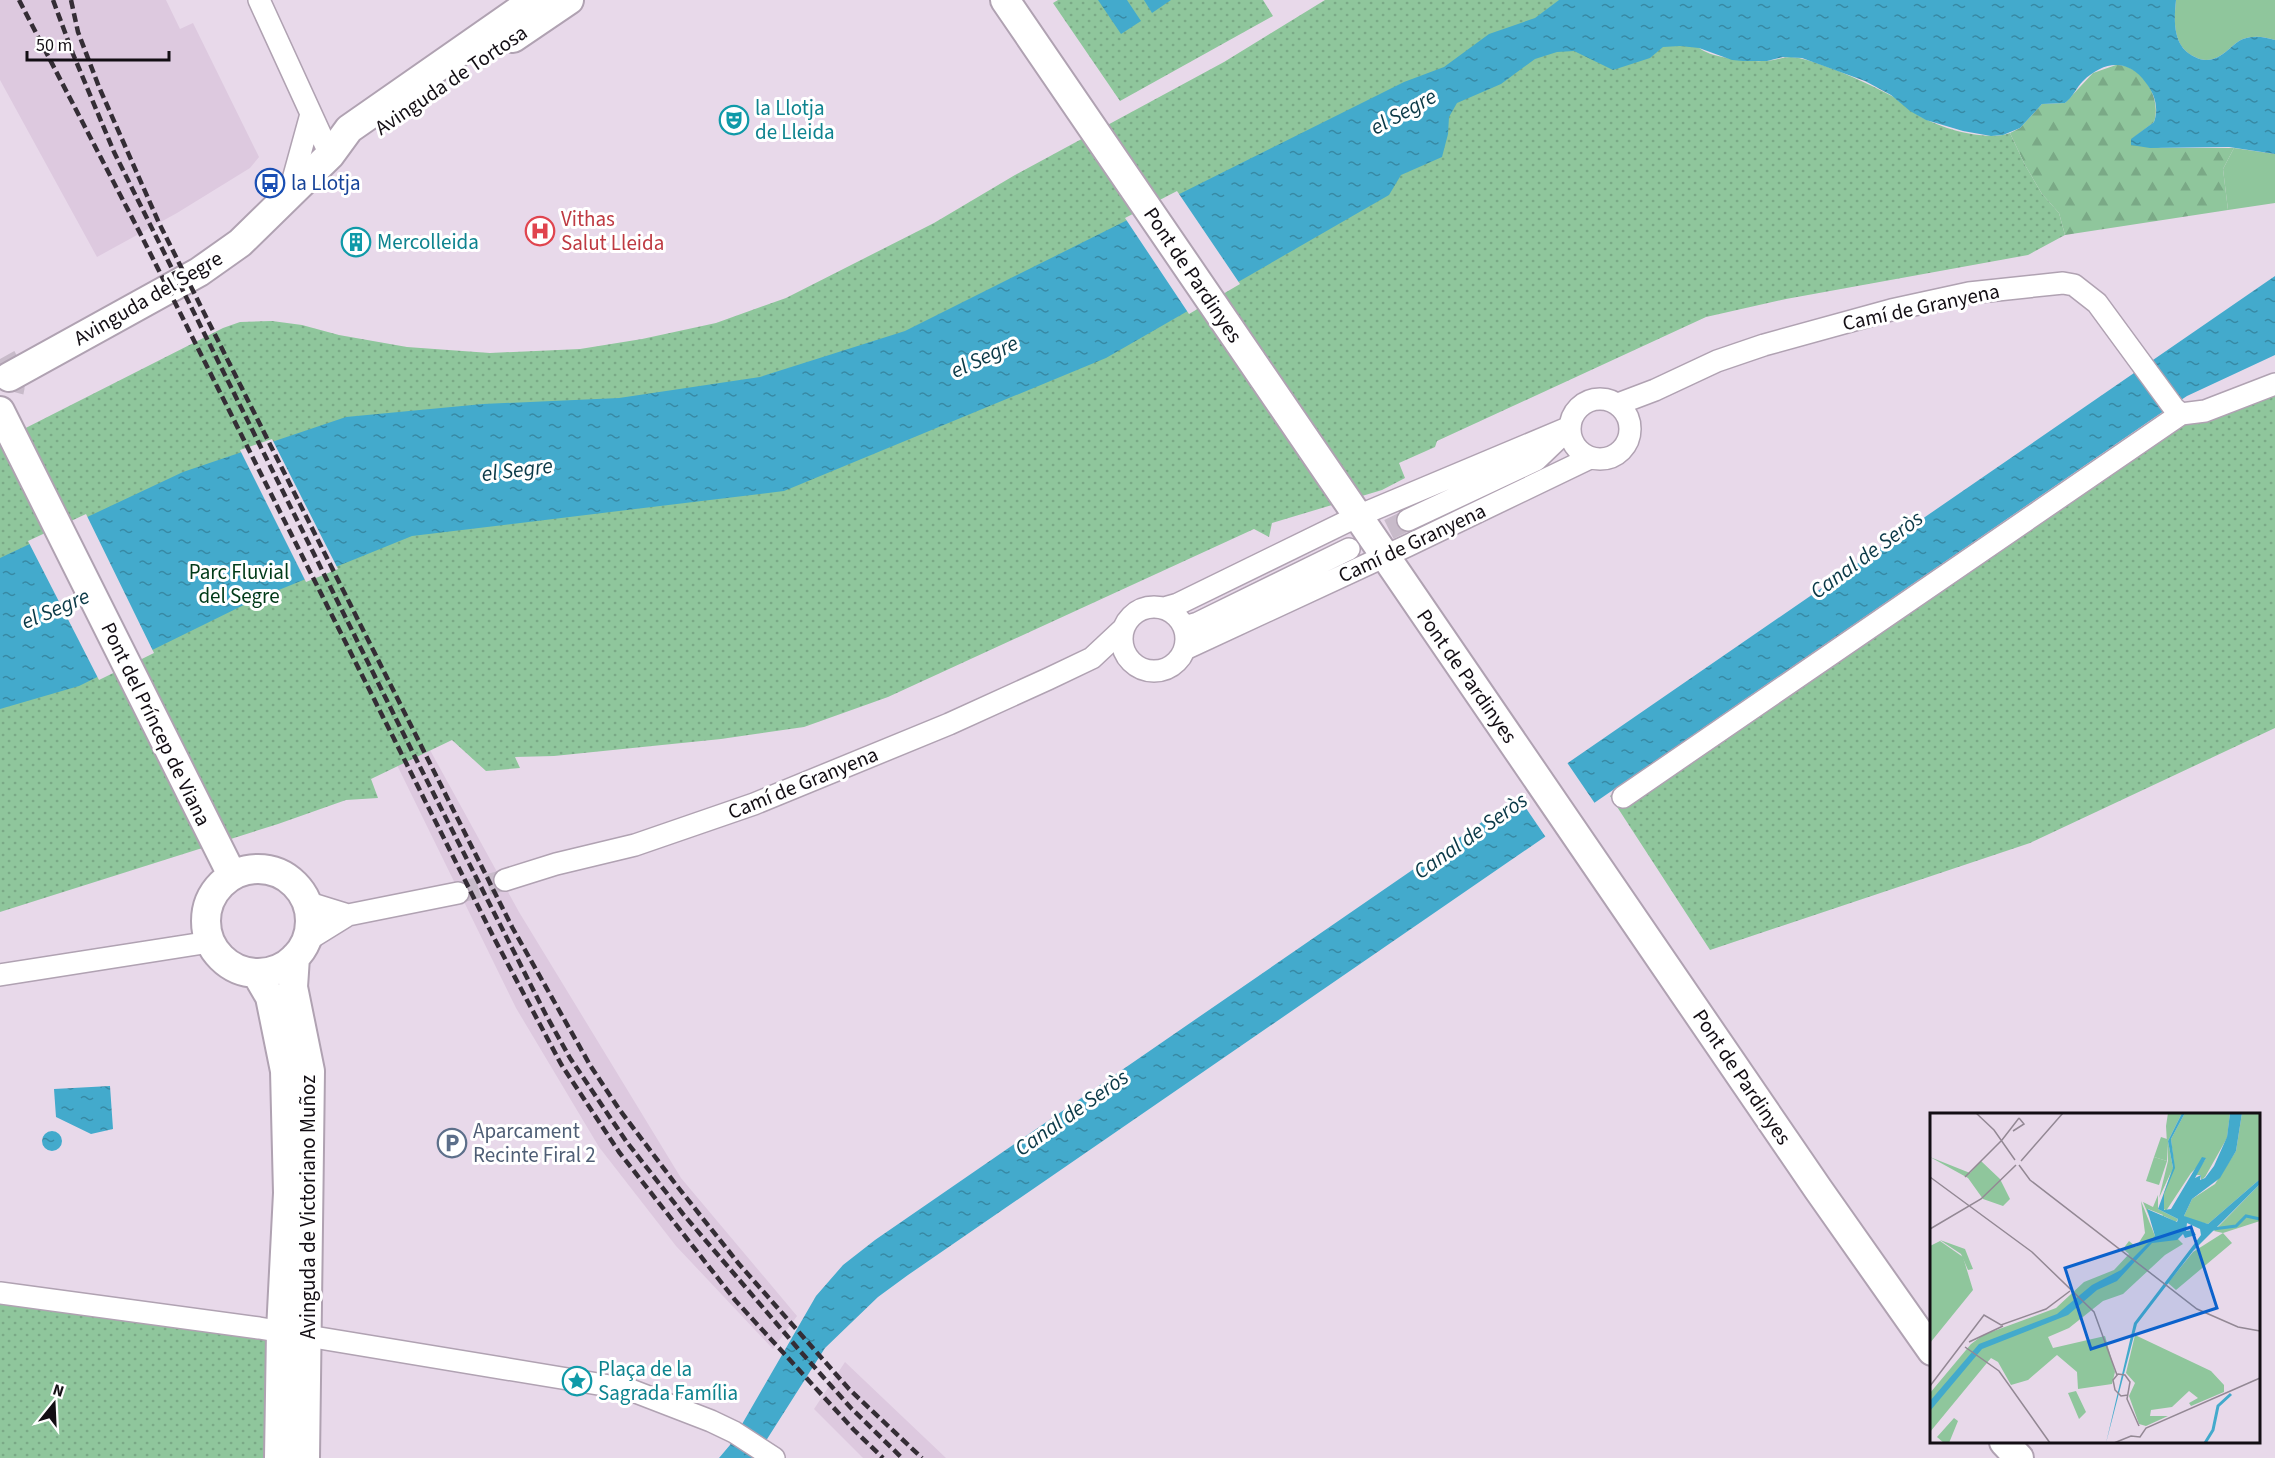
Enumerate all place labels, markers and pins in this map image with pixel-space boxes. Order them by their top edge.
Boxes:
place label: la Llotja de Lleida [755,93,835,147]
theatre icon: la Llotja de Lleida [718,104,750,136]
bus stop icon: la Llotja [254,167,286,199]
place label: la Llotja [291,168,361,198]
place label: Vithas Salut Lleida [561,204,664,258]
hospital icon: Vithas Salut Lleida [524,215,556,247]
building icon: Mercolleida [340,226,372,258]
place label: Mercolleida [377,227,479,257]
place label: Aparcament Recinte Firal 2 [473,1116,596,1170]
parking icon: Aparcament Recinte Firal 2 [436,1127,468,1159]
place label: Plaça de la Sagrada Família [598,1354,738,1408]
place icon: Plaça de la Sagrada Família [561,1365,593,1397]

